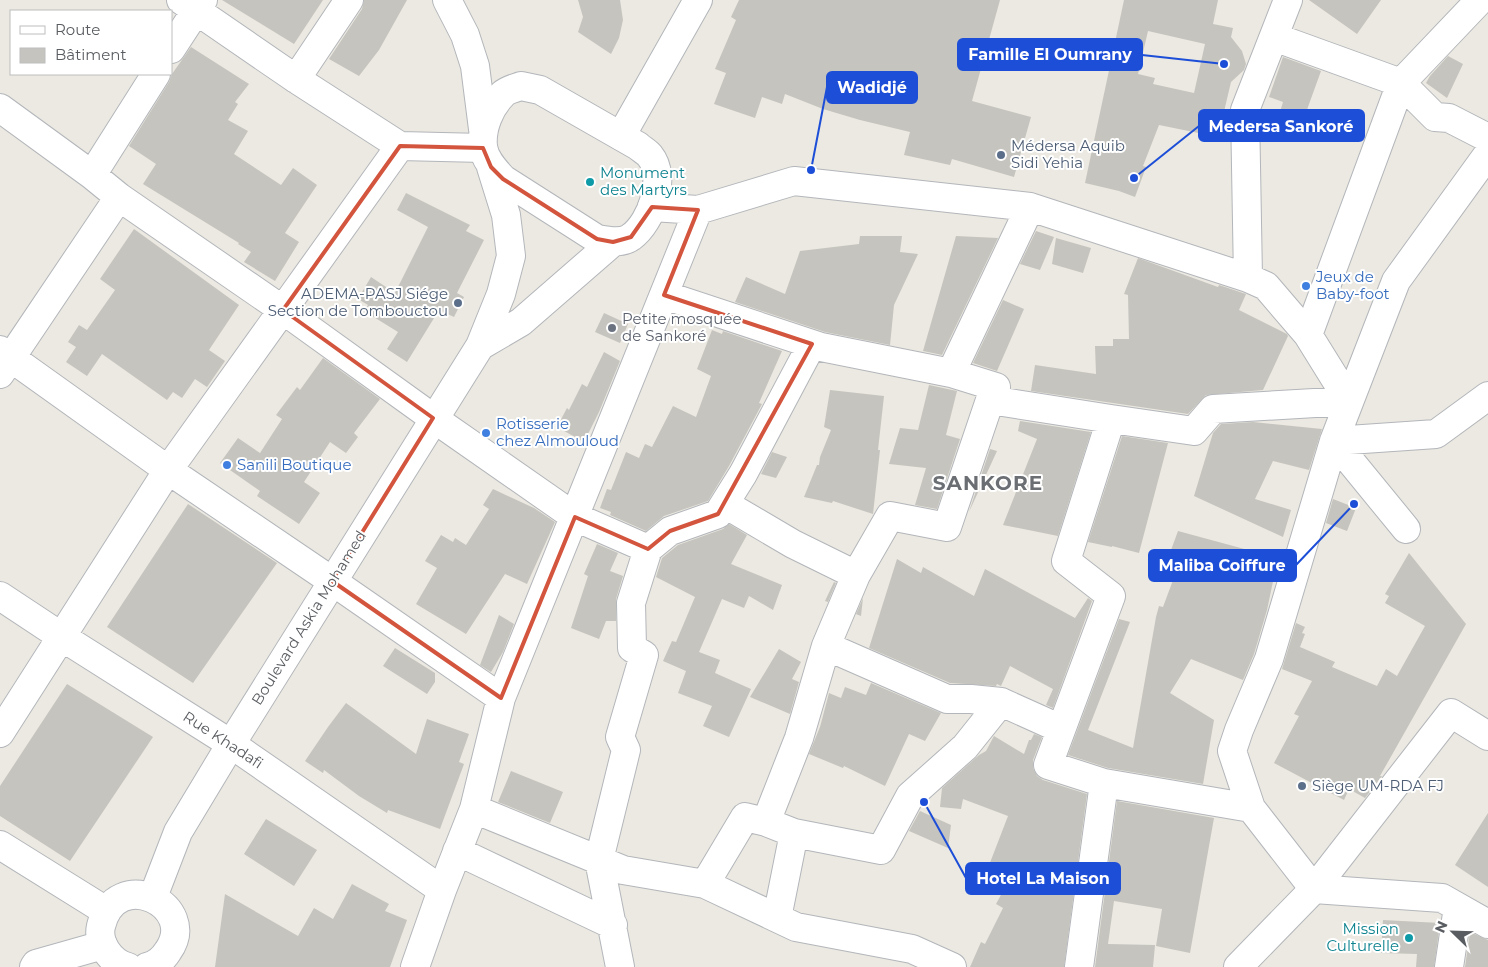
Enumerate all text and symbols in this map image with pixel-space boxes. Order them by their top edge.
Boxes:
legend [10,10,172,75]
text: Route [55,20,100,39]
callout: Famille El Oumrany [958,39,1142,70]
text: Bâtiment [55,45,127,64]
text: Famille El Oumrany [968,45,1132,64]
callout: Wadidjé [827,72,917,103]
text: Wadidjé [837,78,907,97]
callout: Medersa Sankoré [1199,110,1364,141]
text: Medersa Sankoré [1209,117,1353,136]
place label: Médersa Aquib Sidi Yehia [1011,136,1125,172]
marker: Médersa Aquib Sidi Yehia [995,149,1007,161]
place label: Monument des Martyrs [600,163,687,199]
marker: Monument des Martyrs [584,176,596,188]
place label: Jeux de Baby-foot [1315,267,1390,303]
marker: Jeux de Baby-foot [1300,280,1312,292]
place label: ADEMA-PASJ Siége Section de Tombouctou [268,284,448,320]
marker: ADEMA-PASJ Siége Section de Tombouctou [452,297,464,309]
place label: Petite mosquée de Sankoré [622,309,741,345]
marker: Petite mosquée de Sankoré [606,322,618,334]
place label: Rotisserie chez Almouloud [496,414,619,450]
marker: Rotisserie chez Almouloud [480,427,492,439]
place label: Sanili Boutique [237,455,351,474]
marker: Sanili Boutique [221,459,233,471]
district label: SANKORE [933,471,1043,495]
street label: Boulevard Askia Mohamed [247,527,370,708]
callout: Maliba Coiffure [1149,550,1296,581]
text: Maliba Coiffure [1158,556,1286,575]
street label: Rue Khadafi [180,707,267,773]
place label: Siège UM-RDA FJ [1312,776,1444,795]
marker: Siège UM-RDA FJ [1296,780,1308,792]
callout: Hotel La Maison [966,863,1120,894]
text: Hotel La Maison [976,869,1110,888]
north arrow [1428,907,1478,957]
text: N [1431,918,1452,936]
place label: Mission Culturelle [1326,919,1399,955]
marker: Mission Culturelle [1403,932,1415,944]

